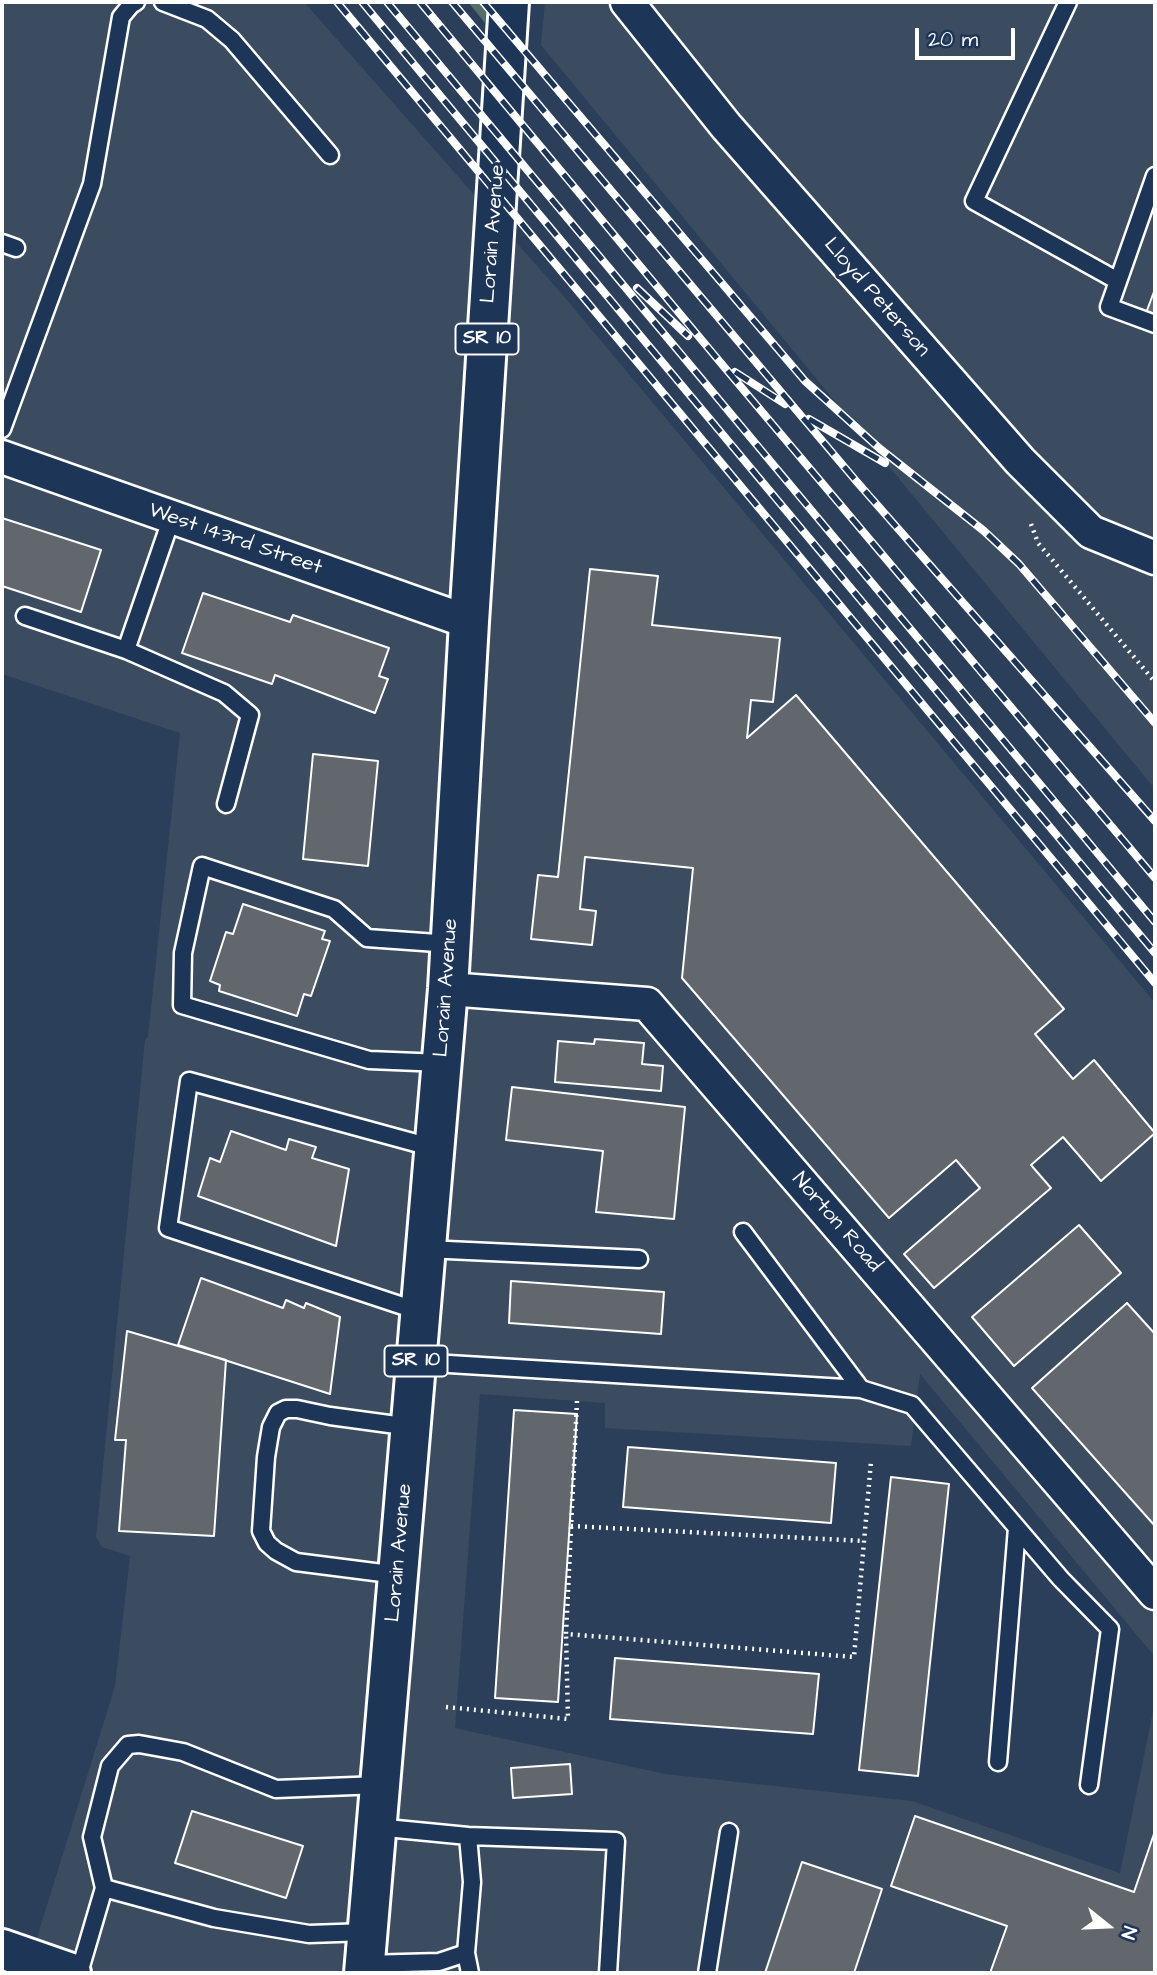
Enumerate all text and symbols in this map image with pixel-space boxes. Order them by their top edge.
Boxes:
scale bar [919,14,1019,58]
text: 20 m [928,25,978,54]
street label: Lorain Avenue [477,164,511,304]
street label: Lloyd Peterson [817,233,935,363]
road number: SR 10 [456,324,518,354]
street label: West 143rd Street [145,498,325,582]
street label: Lorain Avenue [430,918,464,1058]
street label: Norton Road [786,1168,886,1278]
road number: SR 10 [384,1345,448,1376]
street label: Lorain Avenue [381,1483,419,1623]
north arrow [1073,1891,1143,1961]
text: N [1114,1923,1143,1942]

